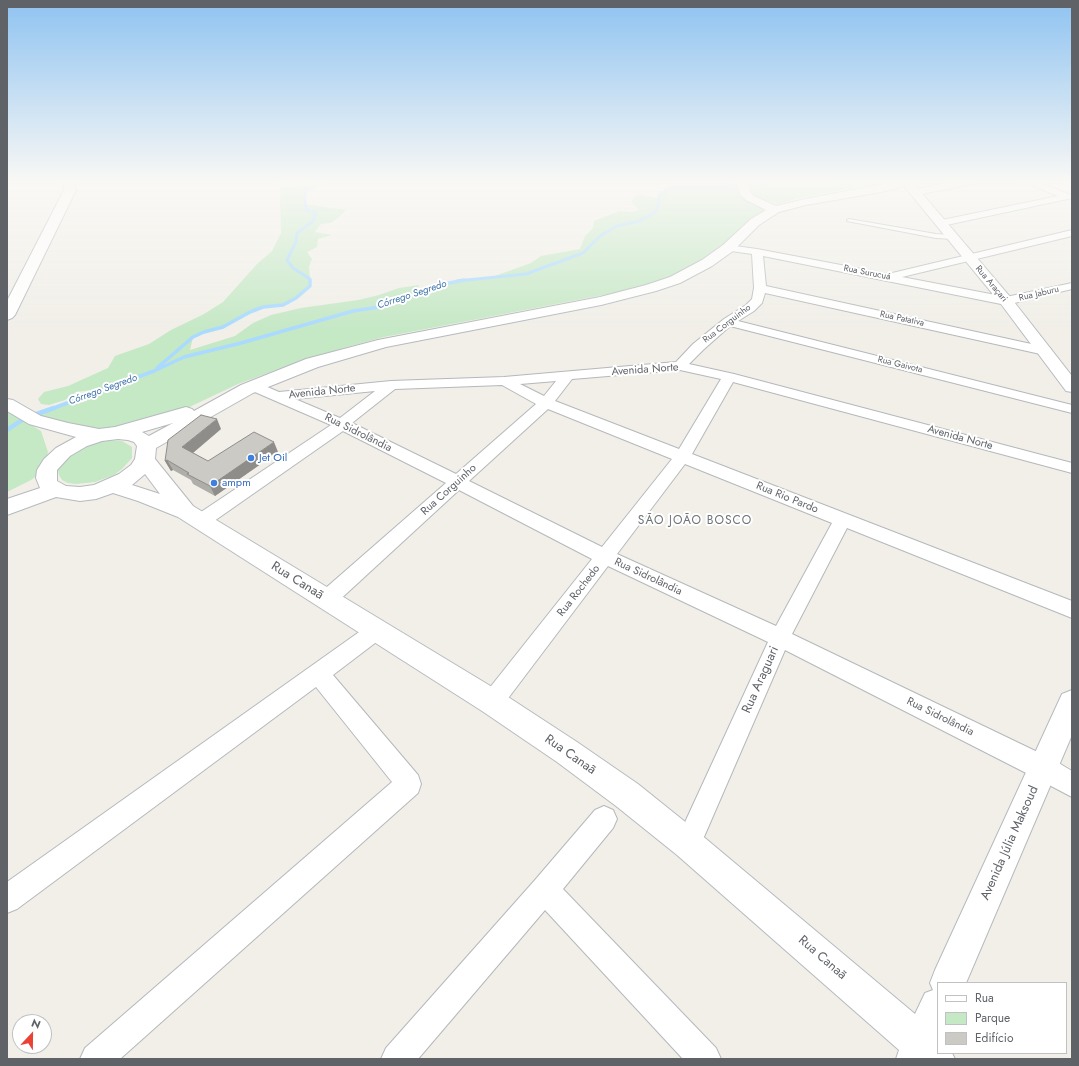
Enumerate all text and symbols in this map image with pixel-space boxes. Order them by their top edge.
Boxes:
street label: Rua Surucuá [843,263,891,283]
street label: Rua Araçari [973,264,1009,304]
water label: Córrego Segredo [376,278,448,312]
street label: Rua Jaburu [1018,284,1060,304]
street label: Rua Corguinho [701,302,753,346]
street label: Rua Patativa [879,309,925,329]
street label: Rua Gaivota [877,354,923,376]
street label: Avenida Norte [611,361,679,379]
water label: Córrego Segredo [67,372,139,408]
street label: Avenida Norte [288,382,356,402]
street label: Rua Sidrolândia [322,411,394,455]
street label: Avenida Norte [926,423,994,453]
place label: Jet Oil [259,451,287,465]
marker: Jet Oil [246,453,256,463]
street label: Rua Corguinho [419,462,479,518]
place label: ampm [222,476,251,490]
marker: ampm [209,478,219,488]
street label: Rua Rio Pardo [754,480,820,516]
district label: SÃO JOÃO BOSCO [638,514,752,528]
street label: Rua Sidrolândia [612,556,684,598]
street label: Rua Canaã [268,559,326,603]
street label: Rua Rochedo [555,563,603,619]
street label: Rua Araguari [739,644,783,716]
street label: Rua Sidrolândia [904,695,976,739]
street label: Rua Canaã [541,732,599,778]
street label: Avenida Júlia Maksoud [978,783,1042,903]
street label: Rua Canaã [795,933,849,983]
legend [937,982,1067,1054]
text: Rua [975,989,994,1007]
text: Parque [975,1009,1010,1027]
north arrow [12,1014,52,1054]
text: N [29,1015,43,1033]
text: Edifício [975,1029,1014,1047]

